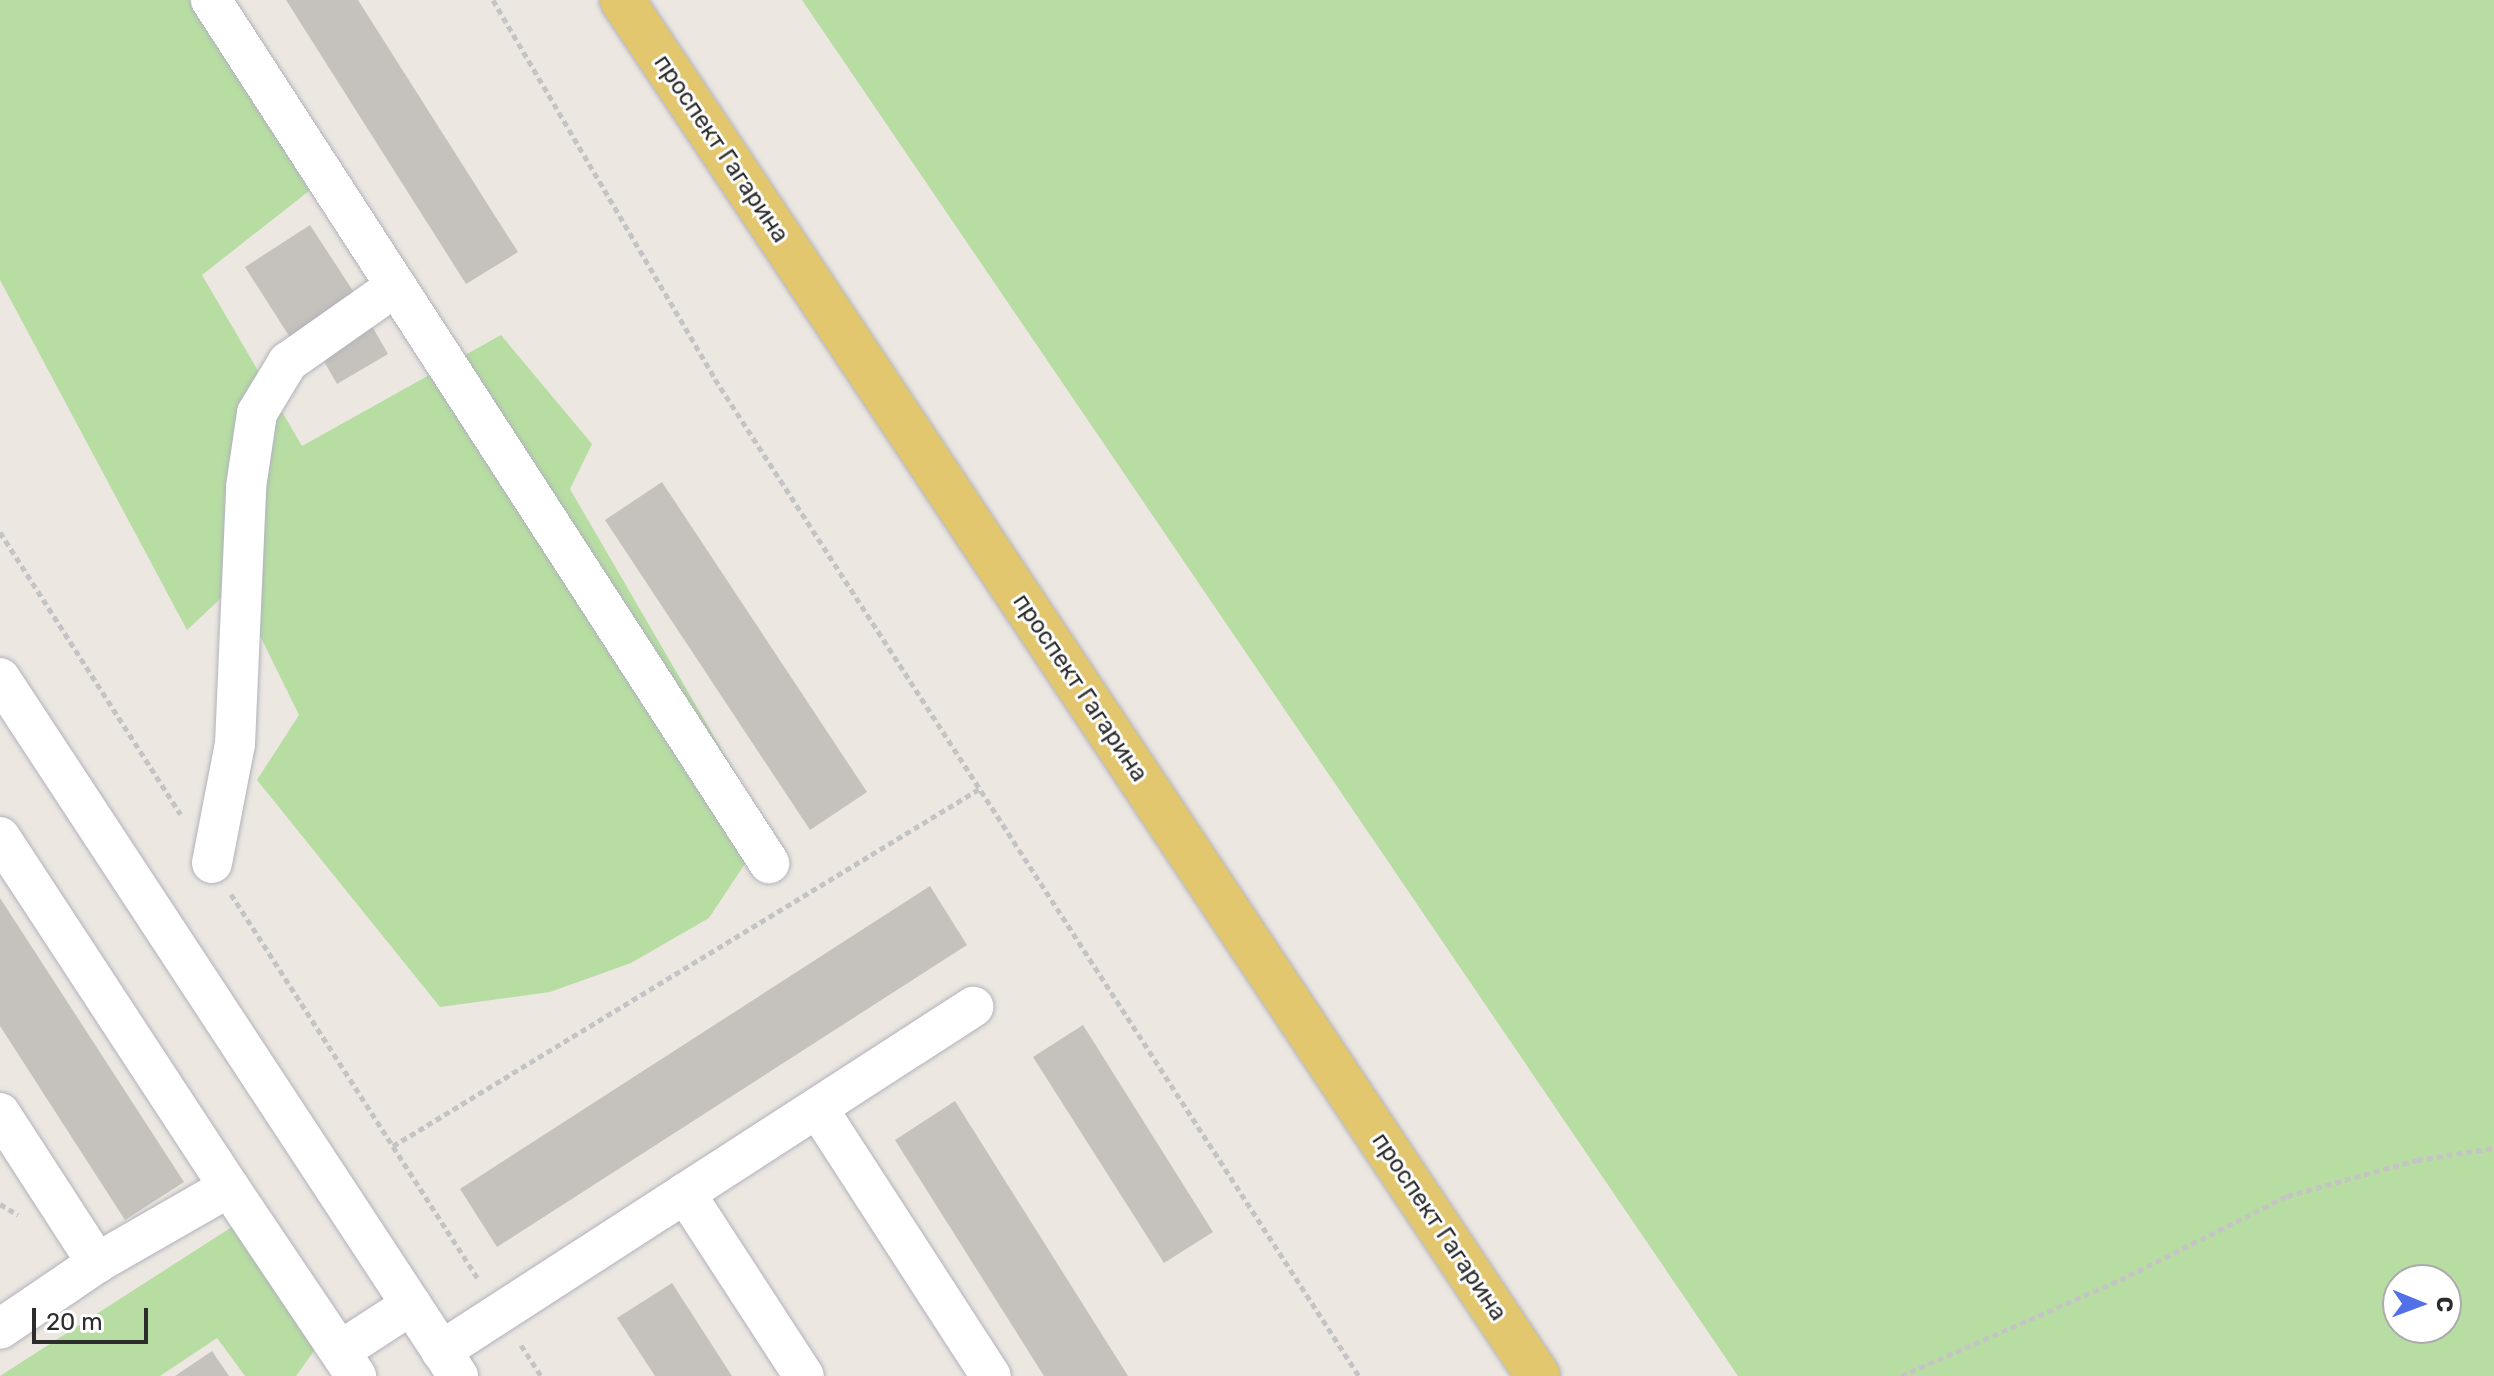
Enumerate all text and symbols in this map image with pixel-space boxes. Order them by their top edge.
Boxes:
street label: проспект Гагарина [647,50,795,248]
street label: проспект Гагарина [1006,589,1154,787]
street label: проспект Гагарина [1365,1128,1513,1326]
north arrow [2382,1264,2462,1344]
scale bar [36,1292,152,1342]
text: С [2431,1296,2458,1312]
text: 20 m [46,1308,103,1336]

